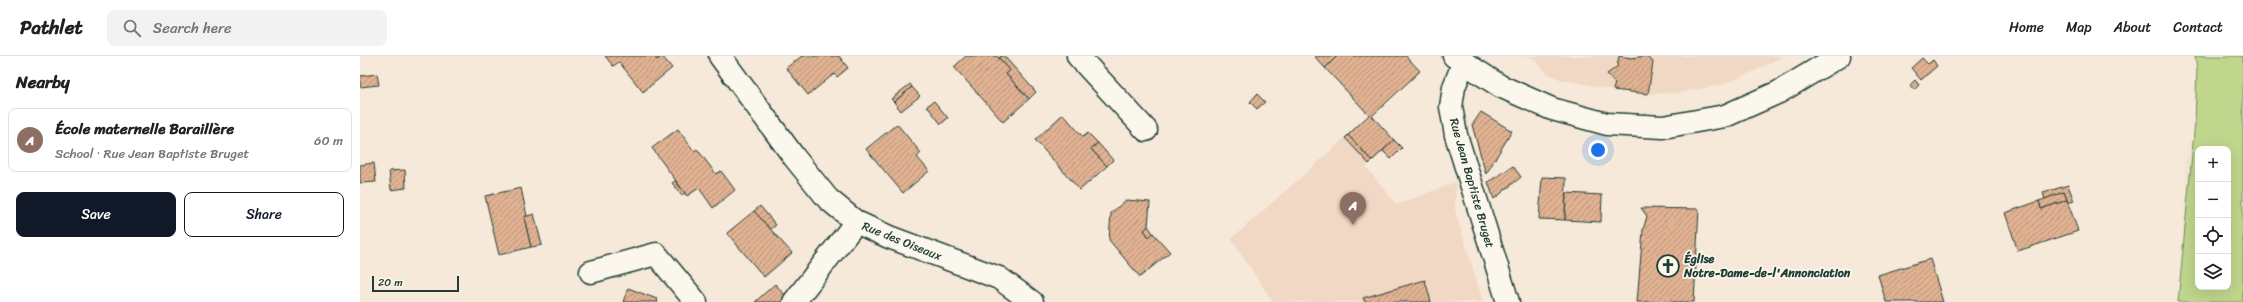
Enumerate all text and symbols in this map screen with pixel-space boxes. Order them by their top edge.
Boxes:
search box [107,10,387,46]
text: Pathlet [20,11,83,44]
text: Search here [153,15,232,41]
text: Home [2009,15,2044,40]
text: Map [2066,15,2092,40]
text: About [2114,15,2151,40]
text: Contact [2173,15,2223,40]
icon: search [121,17,143,39]
text: Nearby [16,67,70,97]
street label: Rue Jean Baptiste Bruget [1443,115,1501,251]
text: École maternelle Baraillère [55,116,234,142]
text: A [26,129,34,152]
text: 60 m [314,129,343,152]
your location [1588,140,1608,160]
text: School · Rue Jean Baptiste Bruget [55,142,249,165]
map controls [2195,146,2231,290]
button: + [2195,146,2231,182]
button: − [2195,182,2231,218]
button: Save [16,192,176,237]
button: Share [184,192,344,237]
pin: A [1340,192,1366,225]
street label: Rue des Oiseaux [859,215,946,267]
button: locate [2195,218,2231,254]
place label: Église Notre-Dame-de-l'Annonciation [1683,248,1851,284]
church icon: Église Notre-Dame-de-l'Annonciation [1655,253,1681,279]
button: layers [2195,254,2231,290]
text: 20 m [378,273,403,292]
scale bar [372,274,459,293]

